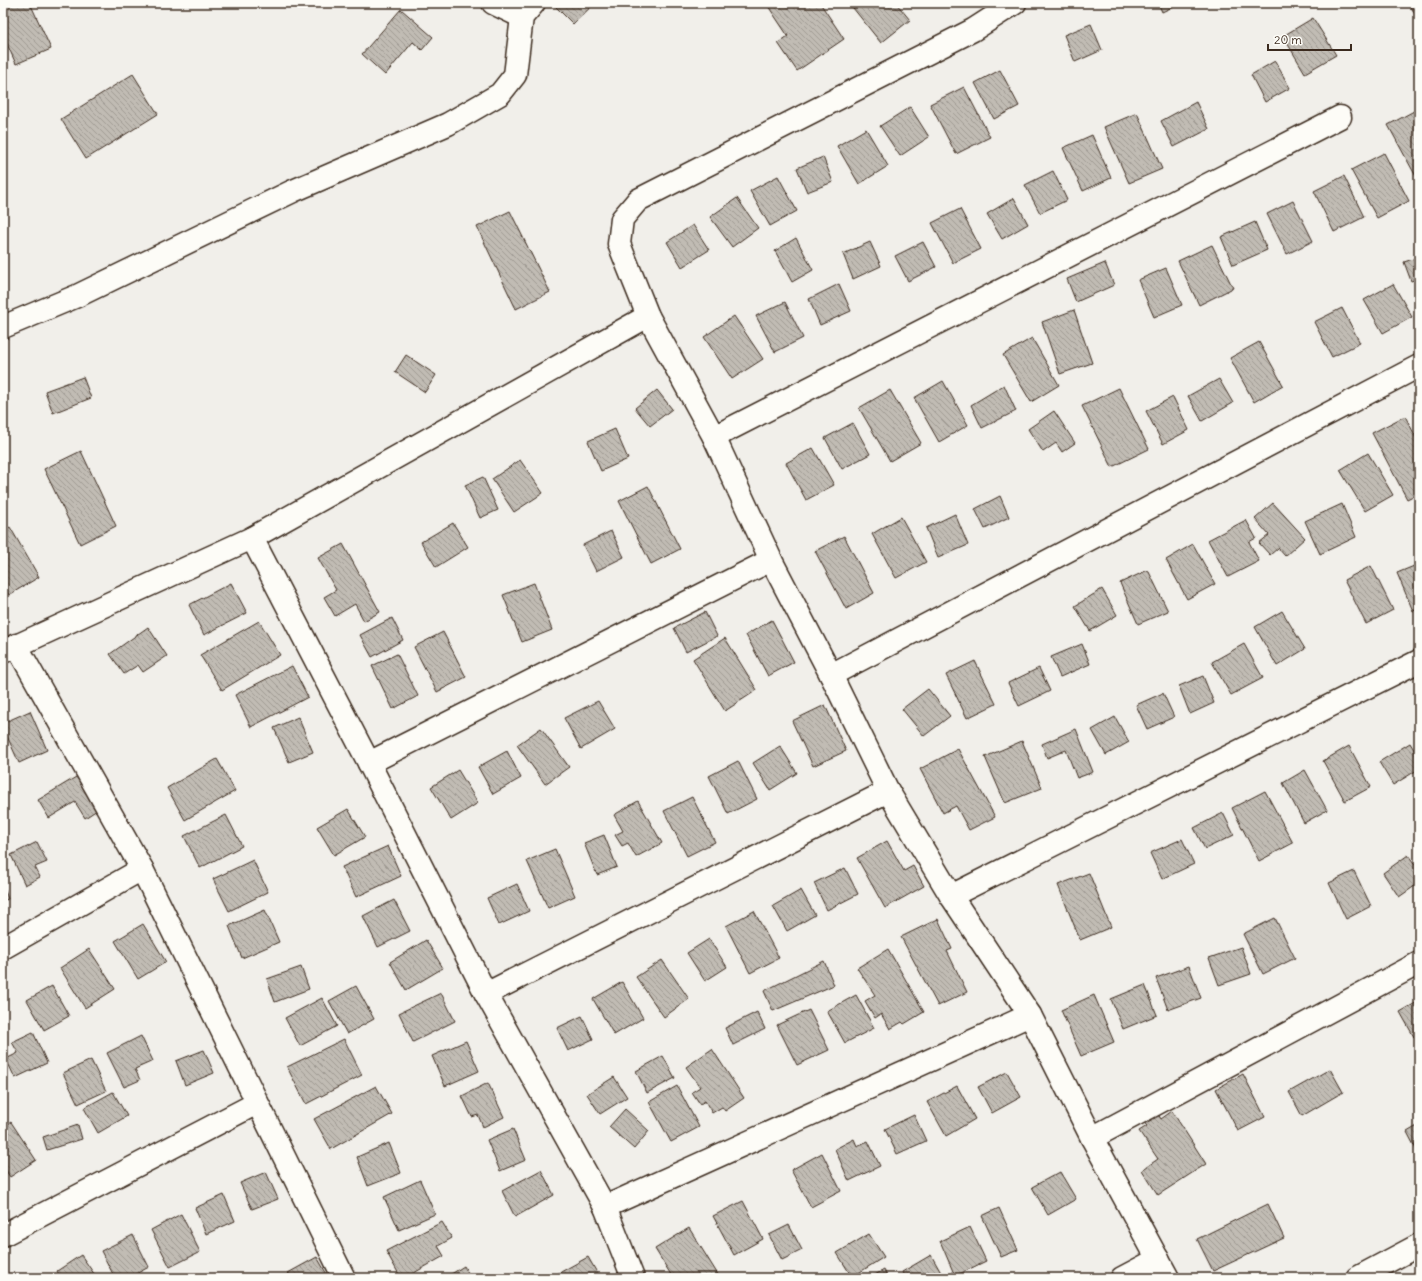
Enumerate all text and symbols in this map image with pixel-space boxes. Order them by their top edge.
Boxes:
scale bar [1268,26,1351,52]
text: 20 m [1274,32,1302,47]

